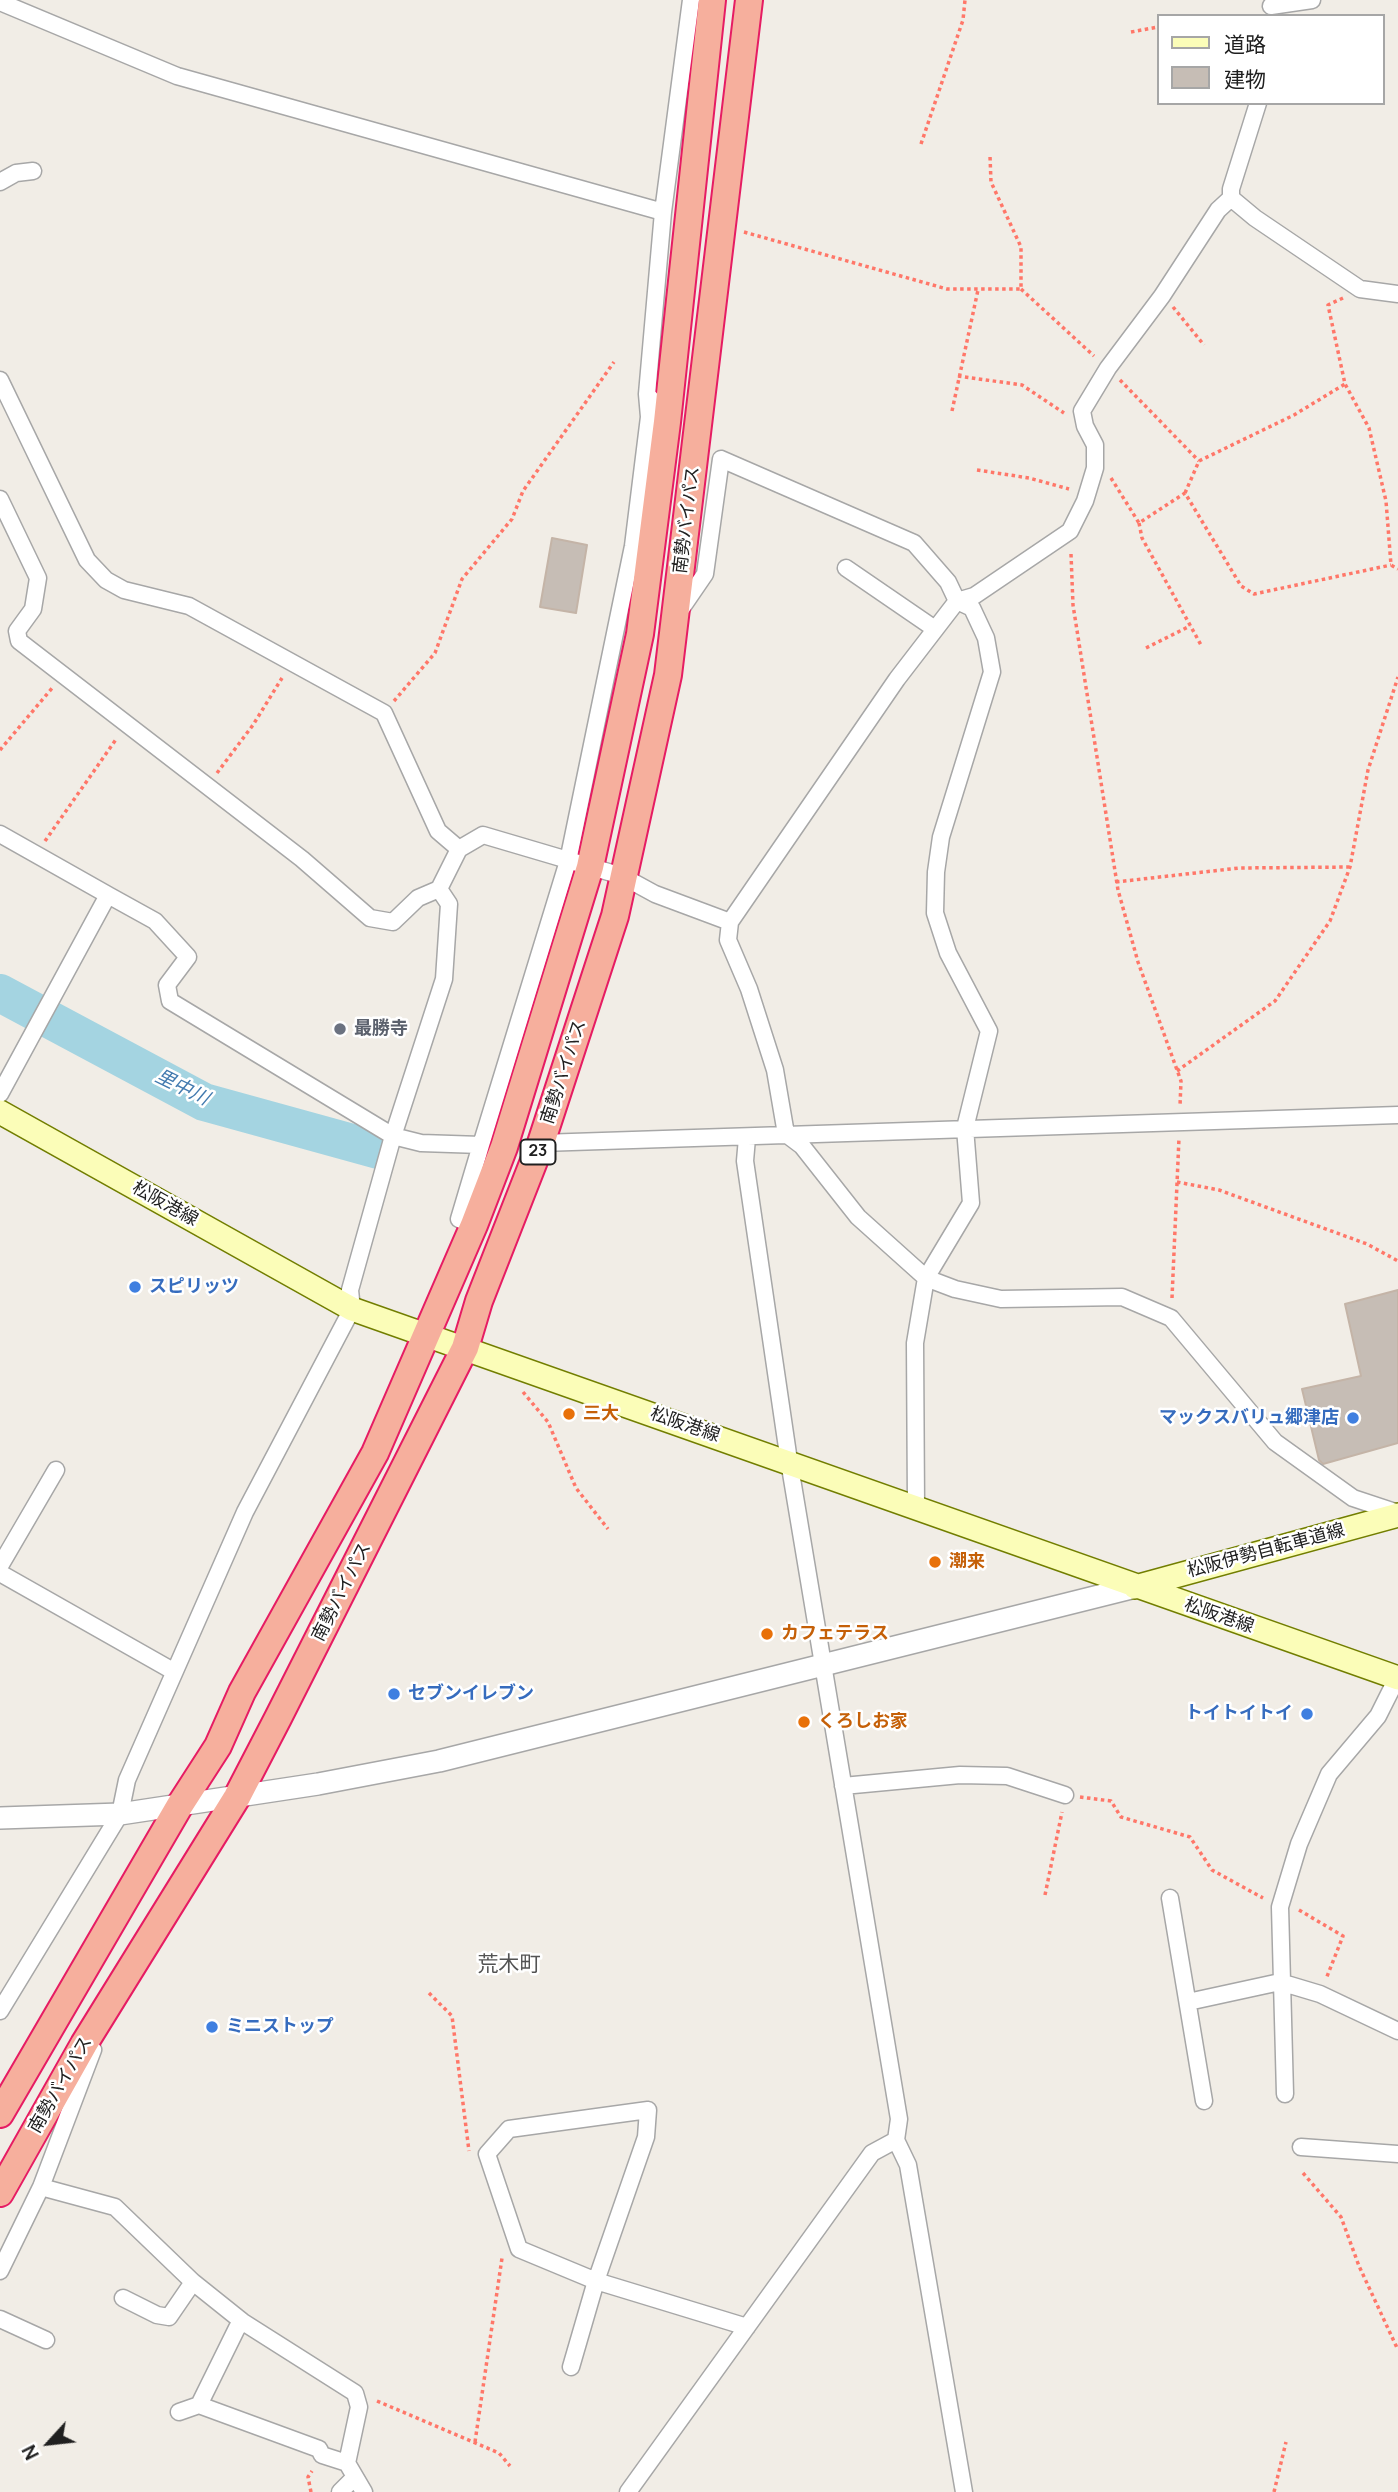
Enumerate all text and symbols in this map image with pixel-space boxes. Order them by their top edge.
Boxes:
legend [1156,14,1384,105]
text: 道路 [1224,30,1266,58]
text: 建物 [1224,65,1266,93]
street label: 南勢バイパス [670,465,704,575]
street label: 南勢バイパス [537,1017,591,1127]
place label: 最勝寺 [354,1018,408,1040]
marker: 最勝寺 [332,1021,348,1037]
water label: 里中川 [151,1065,213,1111]
road number: 23 [520,1140,556,1164]
street label: 松阪港線 [128,1177,202,1231]
place label: スピリッツ [149,1276,239,1298]
marker: スピリッツ [127,1279,143,1295]
place label: 三大 [583,1403,619,1425]
street label: 松阪港線 [647,1403,723,1447]
marker: 三大 [561,1406,577,1422]
place label: マックスバリュ郷津店 [1159,1407,1339,1429]
marker: マックスバリュ郷津店 [1345,1410,1361,1426]
street label: 松阪伊勢自転車道線 [1185,1520,1347,1582]
street label: 南勢バイパス [308,1539,376,1645]
place label: 潮来 [949,1551,985,1573]
marker: 潮来 [927,1554,943,1570]
street label: 松阪港線 [1181,1594,1257,1638]
place label: カフェテラス [781,1623,889,1645]
marker: カフェテラス [759,1626,775,1642]
place label: セブンイレブン [408,1683,534,1705]
marker: セブンイレブン [386,1686,402,1702]
place label: トイトイトイ [1185,1703,1293,1725]
marker: トイトイトイ [1299,1706,1315,1722]
place label: くろしお家 [818,1711,908,1733]
marker: くろしお家 [796,1714,812,1730]
district label: 荒木町 [478,1952,540,1978]
place label: ミニストップ [226,2016,334,2038]
marker: ミニストップ [204,2019,220,2035]
street label: 南勢バイパス [25,2033,97,2137]
north arrow [14,2408,84,2478]
text: N [16,2441,45,2465]

